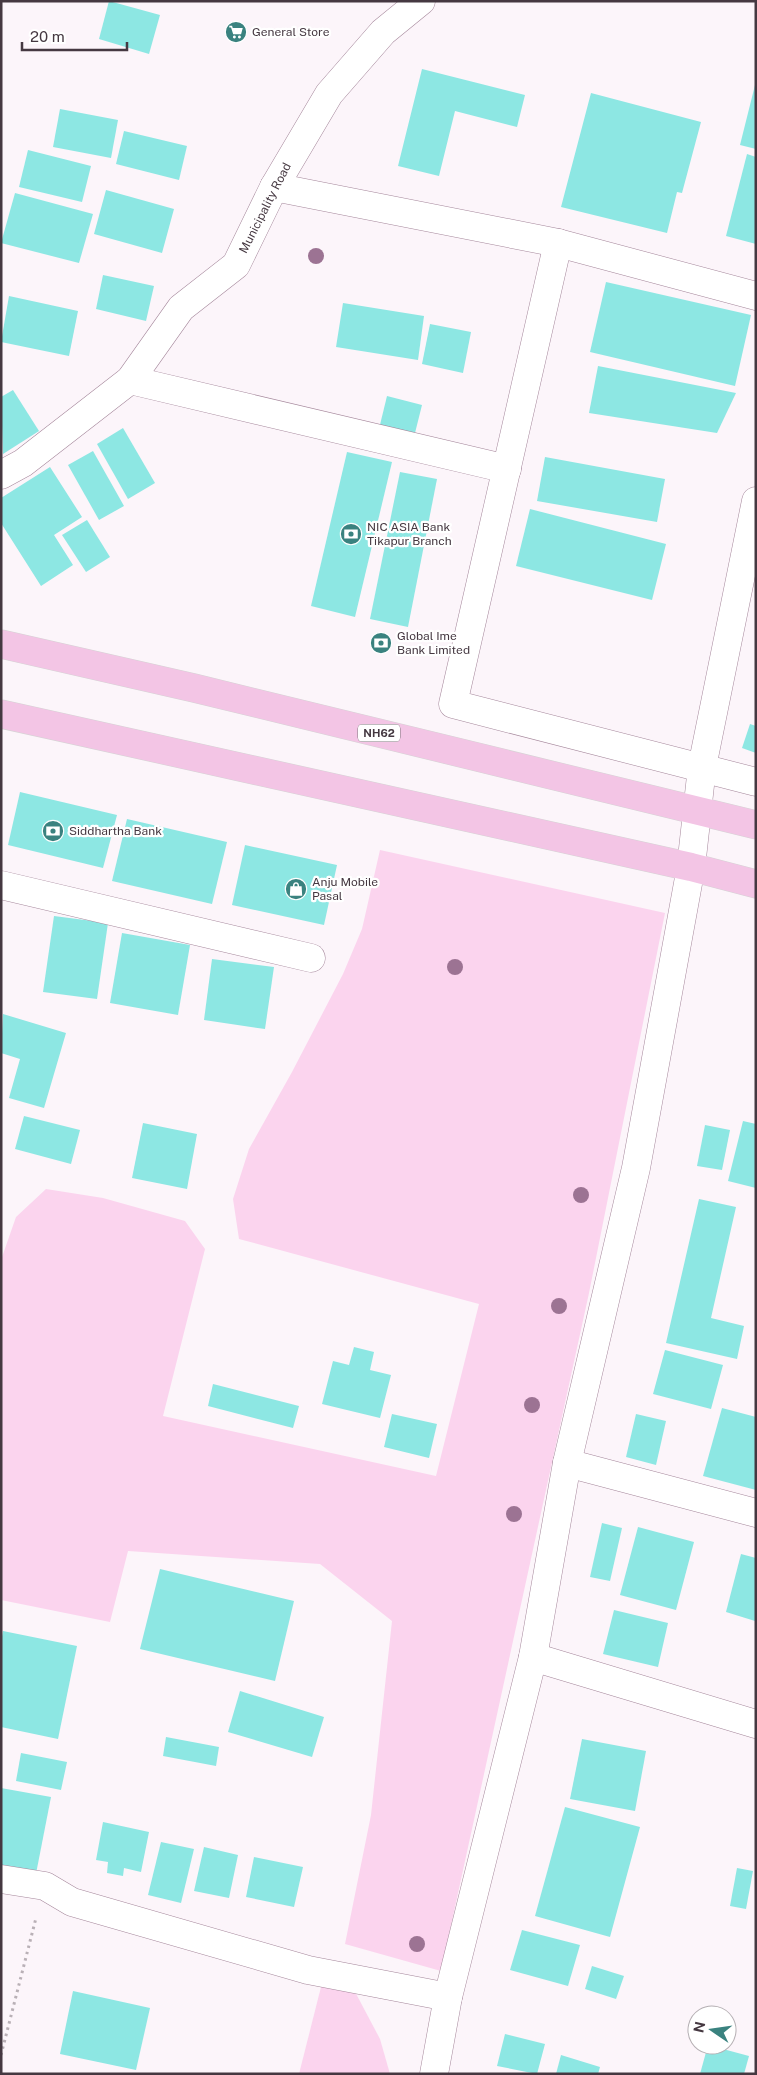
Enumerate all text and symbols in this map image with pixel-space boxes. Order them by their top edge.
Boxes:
scale bar [22,20,128,52]
supermarket icon: General Store [224,20,248,44]
place label: General Store [252,25,330,39]
text: 20 m [30,28,65,45]
street label: Municipality Road [236,160,294,256]
place label: NIC ASIA Bank Tikapur Branch [367,520,452,548]
bank icon: NIC ASIA Bank Tikapur Branch [339,522,363,546]
place label: Global Ime Bank Limited [397,629,470,657]
bank icon: Global Ime Bank Limited [369,631,393,655]
road number: NH62 [358,724,400,741]
bank icon: Siddhartha Bank [41,819,65,843]
place label: Siddhartha Bank [69,824,162,838]
place label: Anju Mobile Pasal [312,875,378,903]
shop icon: Anju Mobile Pasal [284,877,308,901]
north arrow [687,2005,737,2055]
text: N [690,2020,708,2034]

